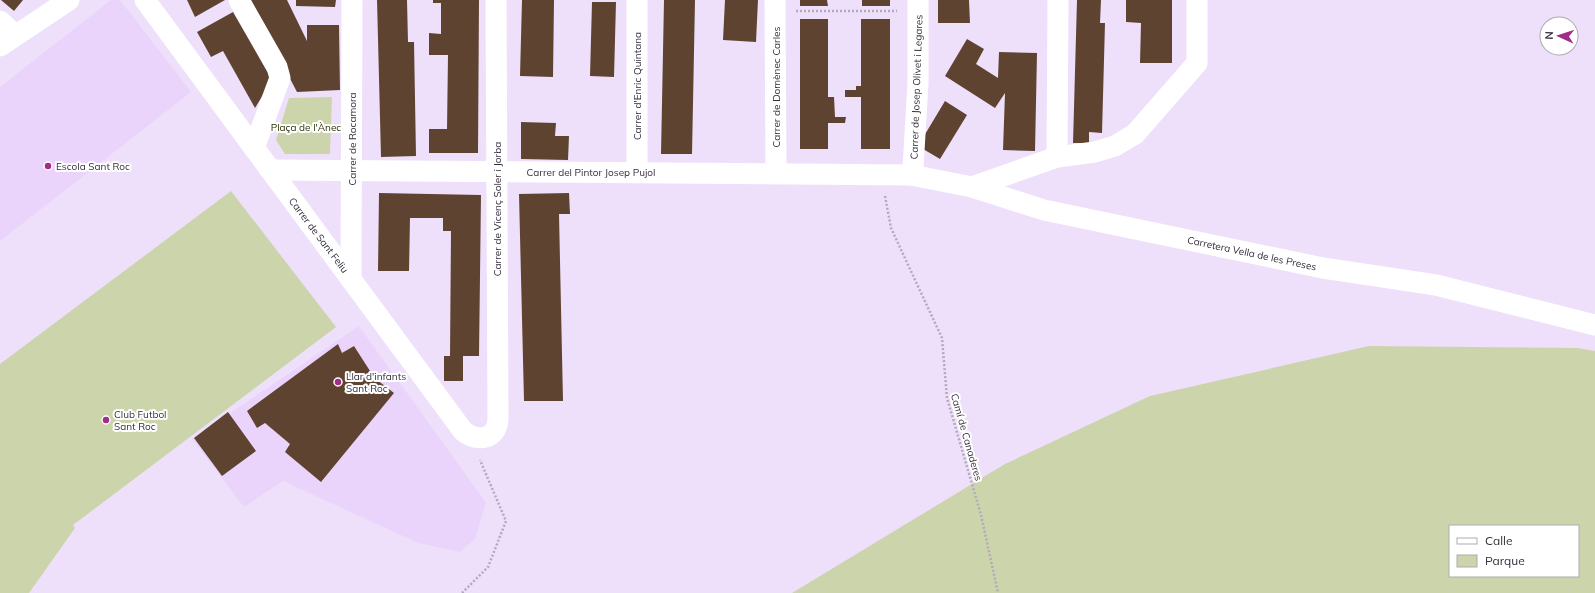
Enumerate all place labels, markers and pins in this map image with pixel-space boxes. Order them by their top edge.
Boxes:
place label: Escola Sant Roc [56,160,130,173]
marker: Escola Sant Roc [43,161,53,171]
place label: Llar d'infants Sant Roc [346,370,406,395]
marker: Llar d'infants Sant Roc [333,377,343,387]
place label: Club Futbol Sant Roc [114,408,166,433]
marker: Club Futbol Sant Roc [101,415,111,425]

